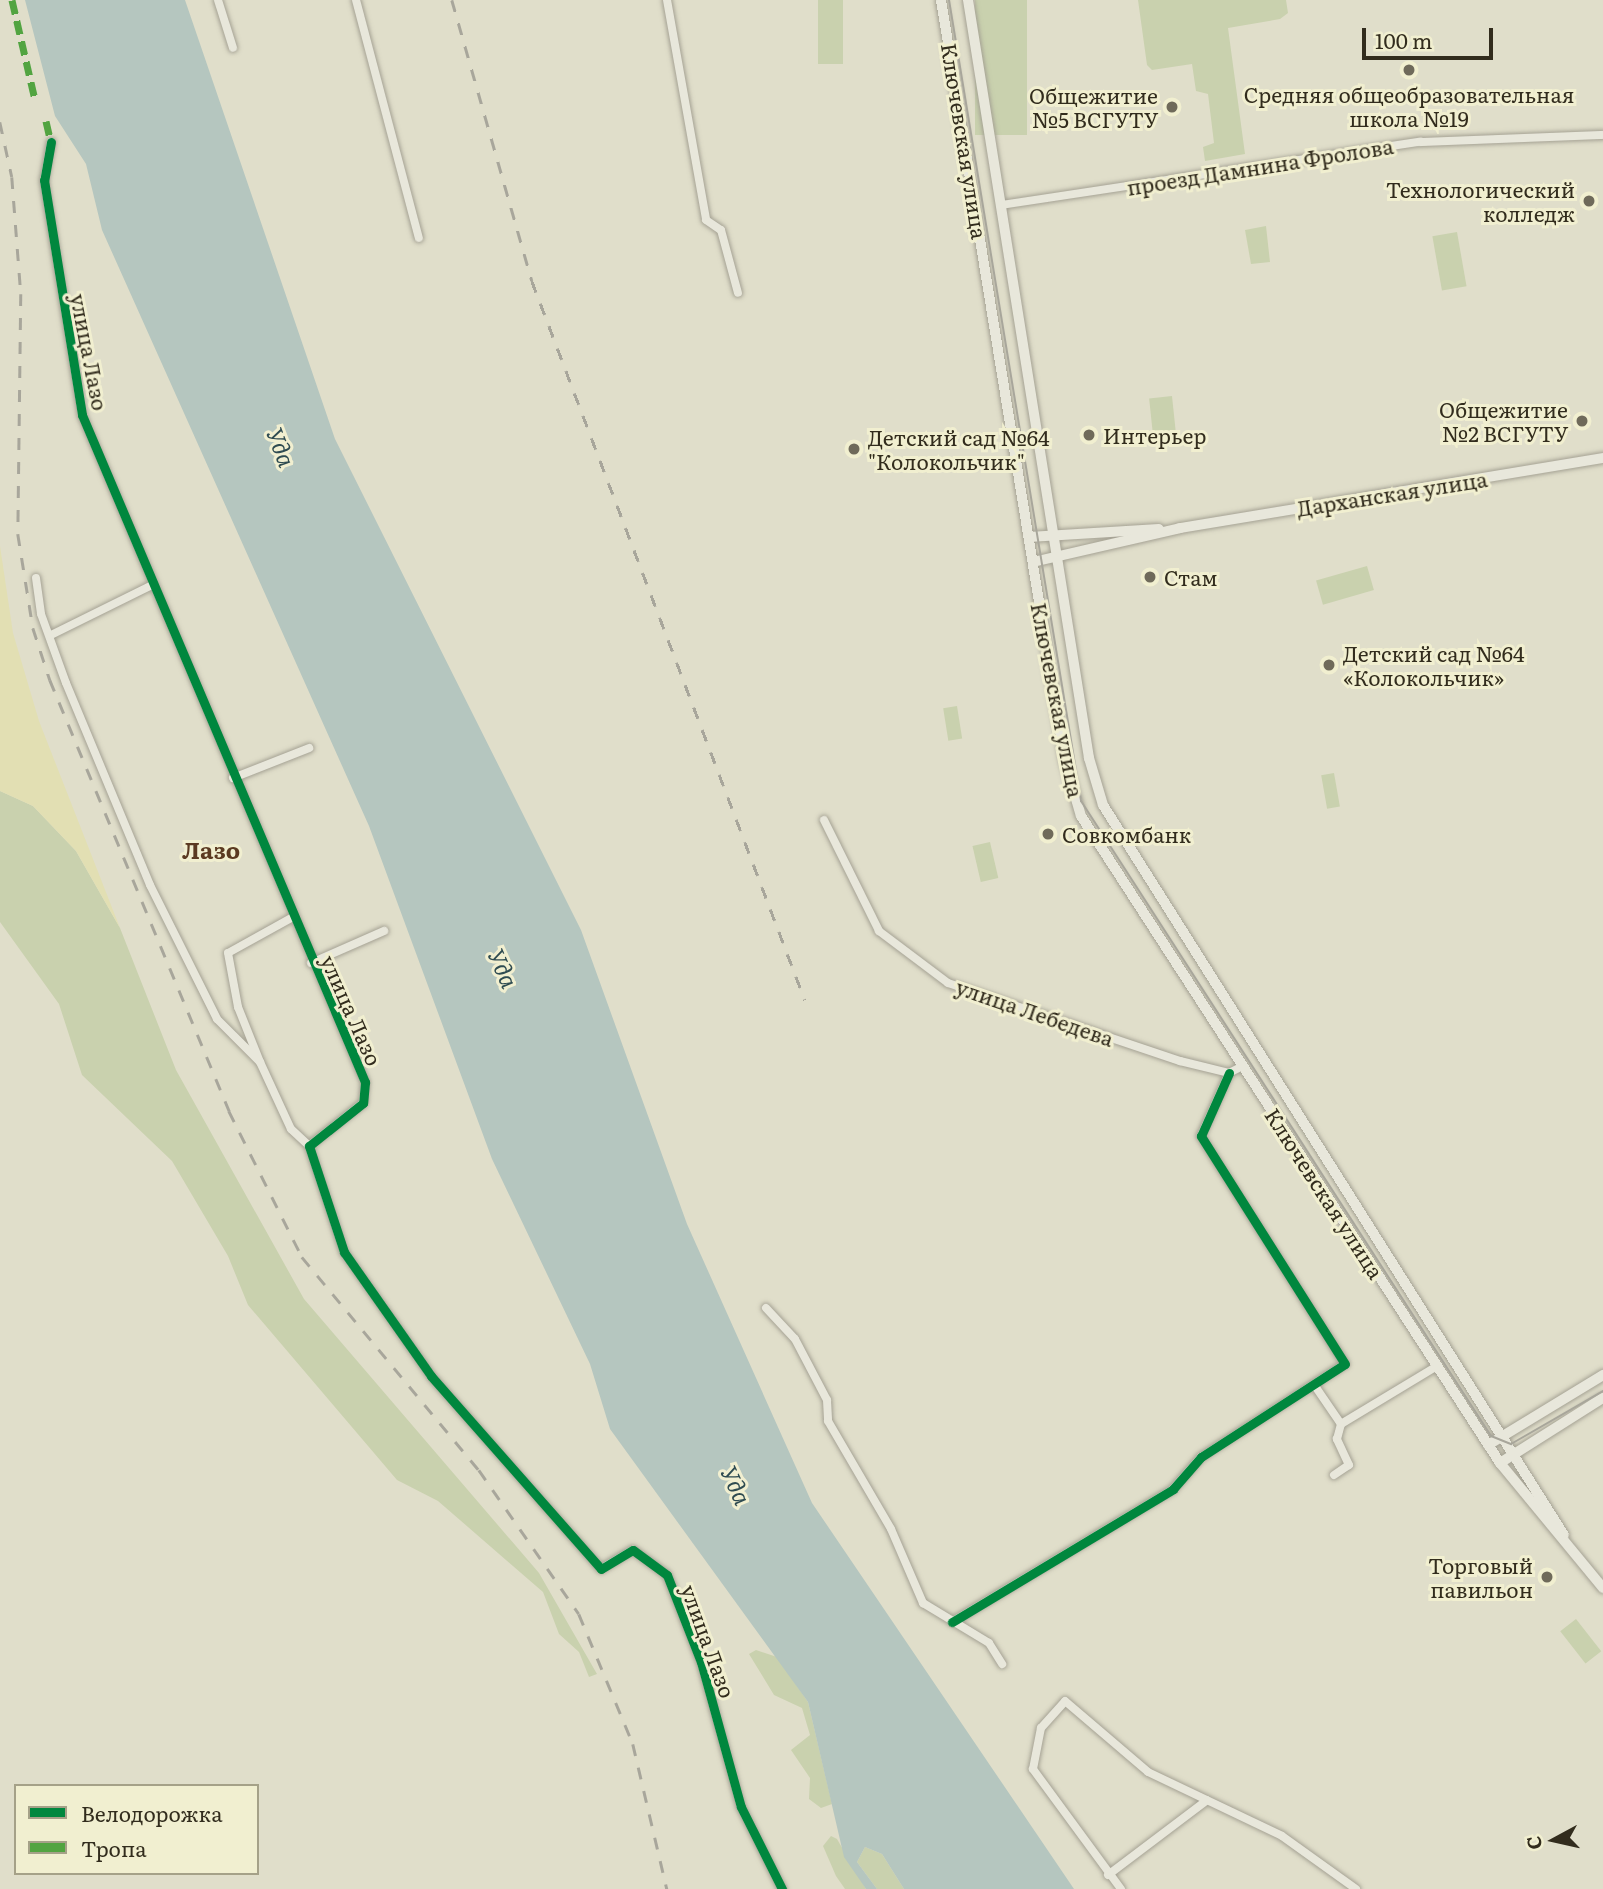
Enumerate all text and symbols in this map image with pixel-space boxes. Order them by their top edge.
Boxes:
scale bar [1365,14,1496,58]
text: 100 m [1375,24,1432,55]
street label: Ключевская улица [937,41,993,241]
marker: Средняя общеобразовательная школа №19 [1401,62,1417,78]
place label: Средняя общеобразовательная школа №19 [1244,81,1574,131]
place label: Общежитие №5 ВСГУТУ [1029,82,1158,132]
marker: Общежитие №5 ВСГУТУ [1164,99,1180,115]
street label: проезд Дамнина Фролова [1125,132,1395,200]
place label: Технологический колледж [1386,176,1575,226]
marker: Технологический колледж [1581,193,1597,209]
street label: улица Лазо [66,291,114,413]
place label: Общежитие №2 ВСГУТУ [1439,396,1568,446]
marker: Общежитие №2 ВСГУТУ [1574,413,1590,429]
place label: Интерьер [1103,422,1206,448]
water label: Уда [262,424,302,470]
place label: Детский сад №64 "Колокольчик" [868,424,1050,474]
marker: Интерьер [1081,427,1097,443]
marker: Детский сад №64 "Колокольчик" [846,441,862,457]
street label: Дарханская улица [1295,465,1489,521]
place label: Стам [1164,564,1218,590]
marker: Стам [1142,569,1158,585]
street label: Ключевская улица [1027,600,1089,800]
place label: Детский сад №64 «Колокольчик» [1343,640,1525,690]
marker: Детский сад №64 «Колокольчик» [1321,657,1337,673]
place label: Совкомбанк [1062,821,1191,847]
marker: Совкомбанк [1040,826,1056,842]
district label: Лазо [182,835,240,863]
water label: Уда [483,944,525,992]
street label: улица Лазо [316,951,388,1069]
street label: улица Лебедева [953,973,1117,1051]
street label: Ключевская улица [1261,1103,1389,1283]
water label: Уда [716,1461,758,1509]
place label: Торговый павильон [1428,1552,1533,1602]
marker: Торговый павильон [1539,1569,1555,1585]
street label: улица Лазо [677,1581,741,1701]
legend [14,1784,259,1875]
text: Велодорожка [81,1797,222,1828]
north arrow [1519,1805,1589,1875]
text: Тропа [81,1832,146,1863]
text: С [1518,1834,1548,1852]

